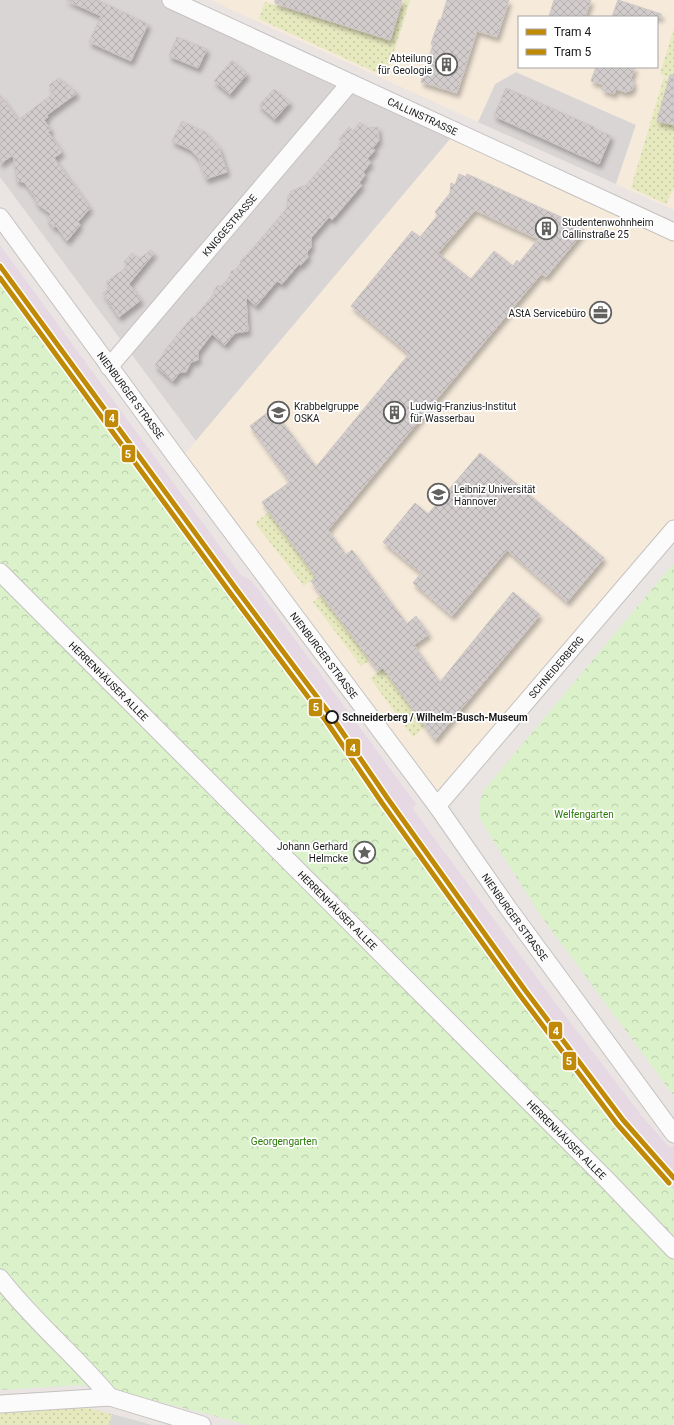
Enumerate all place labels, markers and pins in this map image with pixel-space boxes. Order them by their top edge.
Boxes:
building icon: Abteilung für Geologie [434,51,460,77]
place label: Abteilung für Geologie [378,53,432,76]
building icon: Studentenwohnheim Callinstraße 25 [534,215,560,241]
place label: Studentenwohnheim Callinstraße 25 [562,217,654,240]
office icon: AStA Servicebüro [588,300,614,326]
place label: AStA Servicebüro [509,308,586,319]
school or university icon: Krabbelgruppe OSKA [266,399,292,425]
building icon: Ludwig-Franzius-Institut für Wasserbau [381,399,407,425]
place label: Krabbelgruppe OSKA [294,401,359,424]
place label: Ludwig-Franzius-Institut für Wasserbau [410,401,516,424]
school or university icon: Leibniz Universität Hannover [426,482,452,508]
place label: Leibniz Universität Hannover [454,484,536,507]
marker: Schneiderberg / Wilhelm-Busch-Museum [325,710,339,724]
place label: Schneiderberg / Wilhelm-Busch-Museum [342,712,528,723]
place icon: Johann Gerhard Helmcke [351,839,377,865]
place label: Johann Gerhard Helmcke [277,841,348,864]

